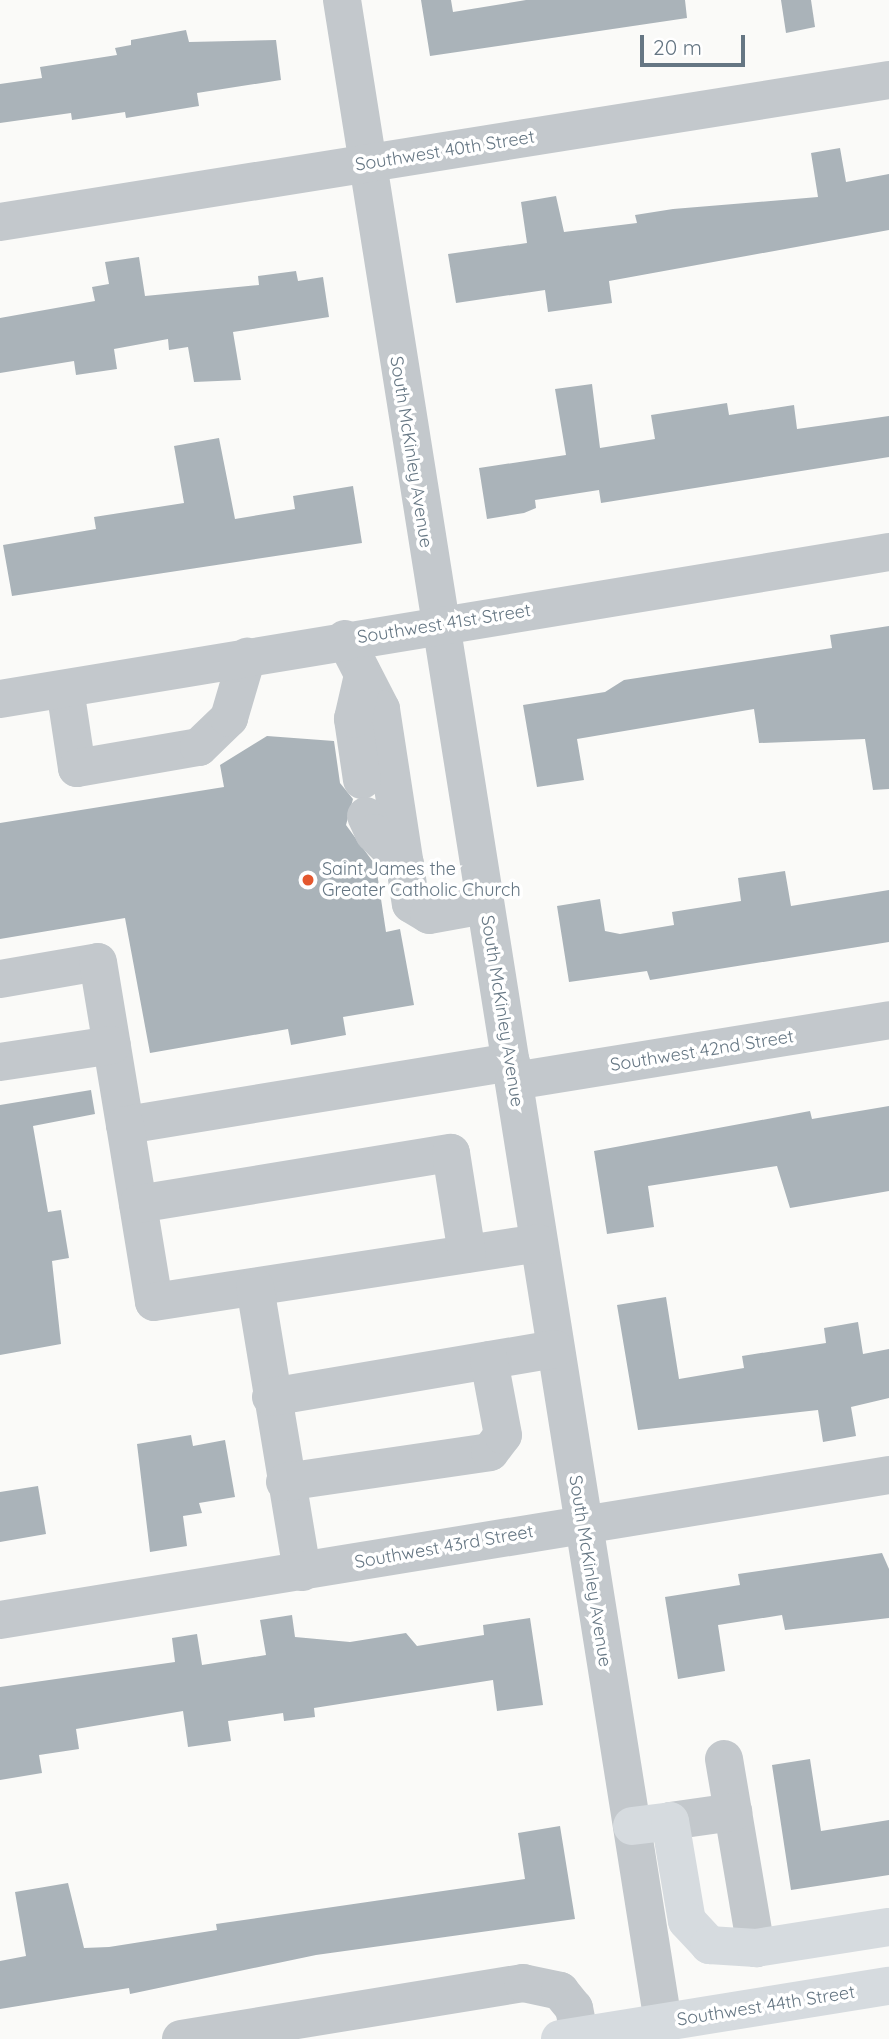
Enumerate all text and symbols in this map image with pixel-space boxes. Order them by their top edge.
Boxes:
scale bar [644,21,749,65]
text: 20 m [653,34,702,60]
street label: Southwest 40th Street [354,126,536,176]
street label: South McKinley Avenue [385,355,437,549]
street label: Southwest 41st Street [356,600,532,648]
place label: Saint James the Greater Catholic Church [322,859,521,902]
marker: Saint James the Greater Catholic Church [300,872,316,888]
street label: South McKinley Avenue [476,914,528,1108]
street label: Southwest 42nd Street [609,1026,795,1076]
street label: South McKinley Avenue [564,1474,616,1668]
street label: Southwest 43rd Street [353,1521,535,1573]
street label: Southwest 44th Street [675,1981,857,2031]

